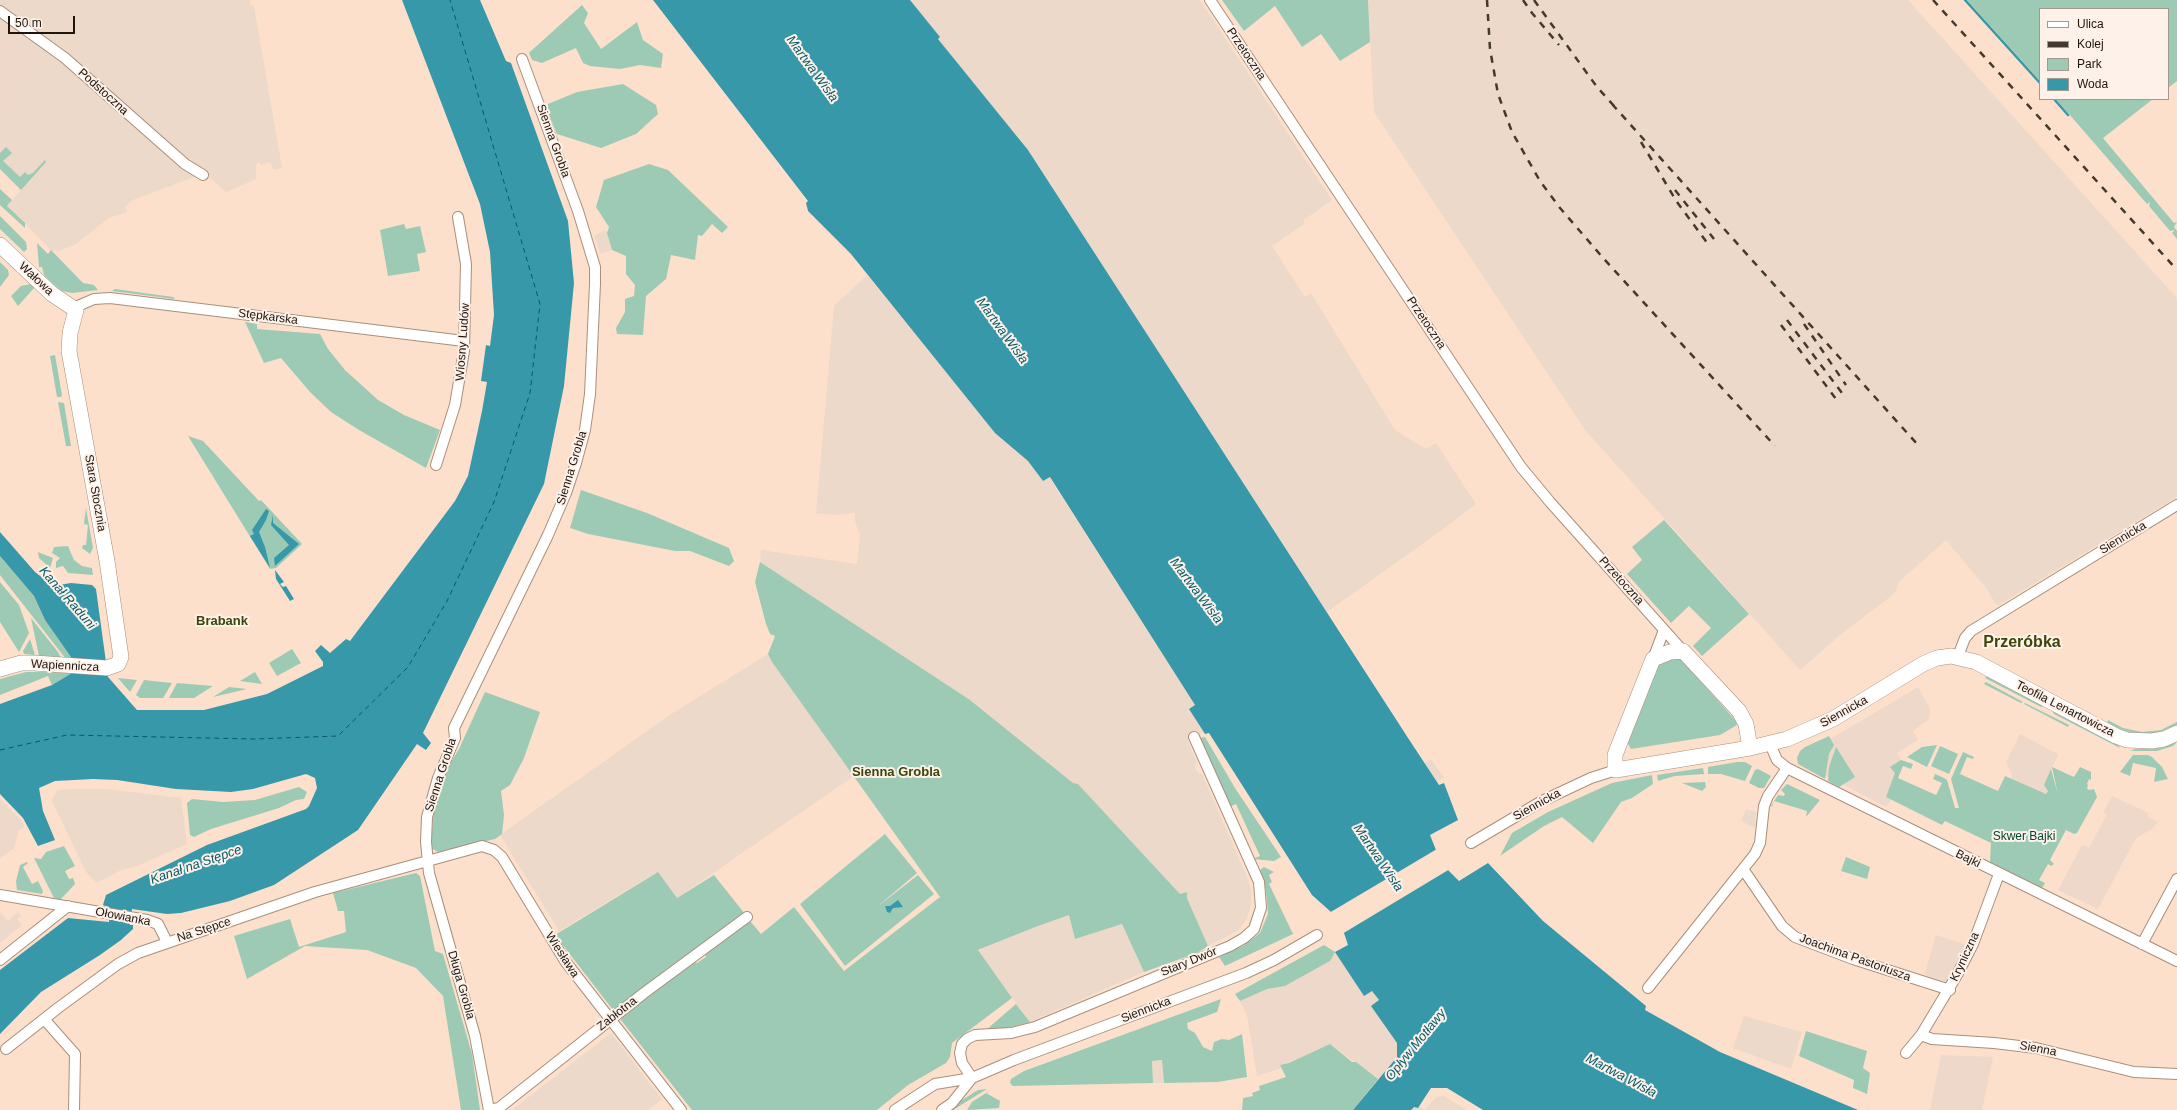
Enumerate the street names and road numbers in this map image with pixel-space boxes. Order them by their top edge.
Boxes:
street label: Przetoczna [1223,25,1269,83]
street label: Podstoczna [75,66,131,118]
street label: Sienna Grobla [533,102,573,180]
street label: Wałowa [16,259,56,299]
street label: Przetoczna [1403,294,1449,352]
street label: Wiosny Ludów [453,303,473,381]
street label: Stępkarska [237,306,299,328]
street label: Sienna Grobla [554,429,590,507]
street label: Stara Stocznia [81,453,109,533]
street label: Siennicka [2097,518,2149,558]
street label: Przetoczna [1596,554,1646,608]
street label: Wapiennicza [31,657,99,675]
street label: Teofila Lenartowicza [2013,678,2117,740]
street label: Siennicka [1818,693,1870,731]
street label: Sienna Grobla [422,736,460,814]
street label: Siennicka [1511,786,1563,824]
street label: Bajki [1953,847,1983,871]
street label: Ołowianka [94,905,152,929]
street label: Na Stępce [175,914,233,946]
street label: Wiesława [542,930,582,980]
street label: Kryniczna [1947,930,1983,984]
street label: Joachima Pastoriusza [1797,931,1913,985]
street label: Stary Dwór [1159,944,1219,980]
street label: Długa Grobla [444,949,478,1021]
street label: Zabłotna [594,994,640,1034]
street label: Siennicka [1119,994,1173,1026]
street label: Sienna [2018,1038,2058,1060]

